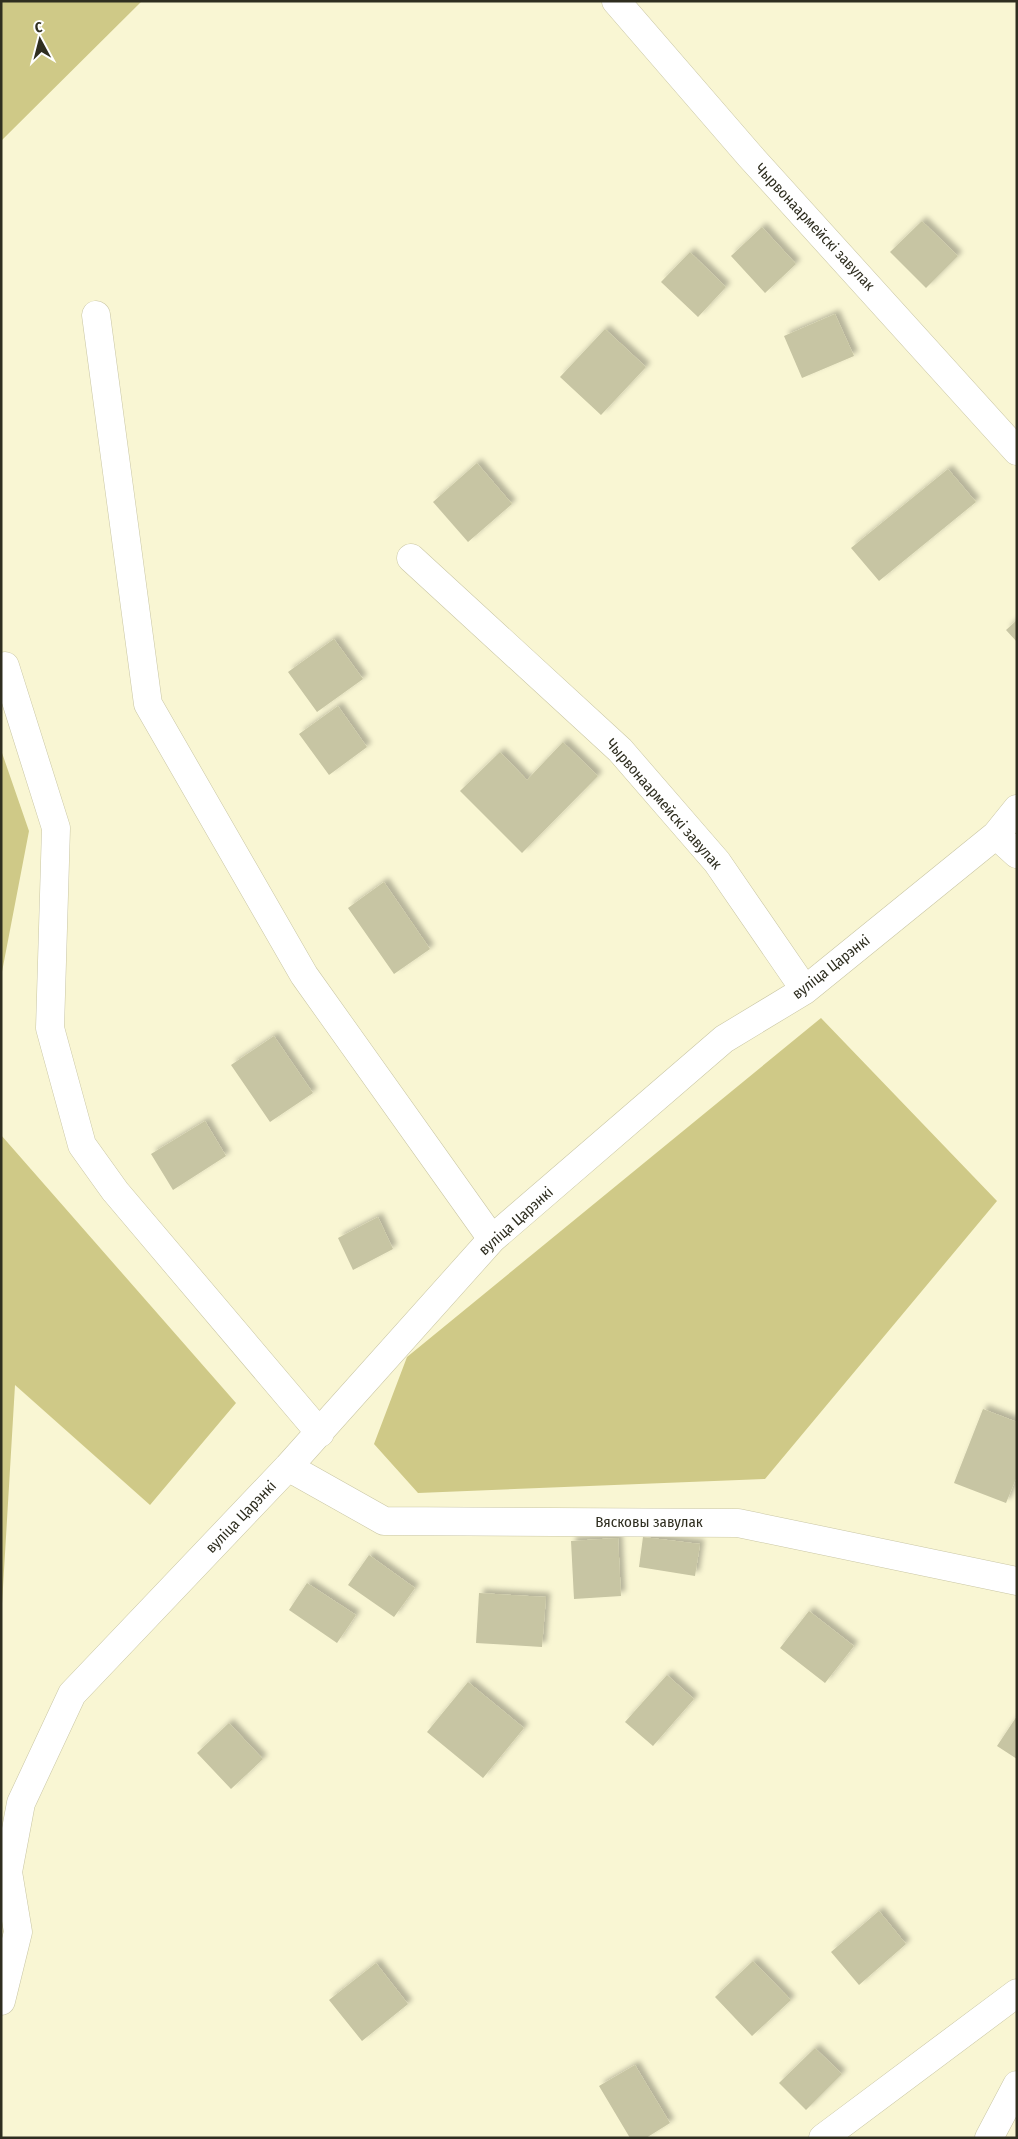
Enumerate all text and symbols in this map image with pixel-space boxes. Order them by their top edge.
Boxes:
north arrow [15,15,65,65]
text: С [34,19,44,36]
street label: Чырвонаармейскі завулак [751,160,879,294]
street label: Чырвонаармейскі завулак [602,735,726,873]
street label: вуліца Царэнкі [789,931,873,1003]
street label: вуліца Царэнкі [475,1183,557,1259]
street label: вуліца Царэнкі [202,1477,280,1557]
street label: Вясковы завулак [595,1513,703,1531]

